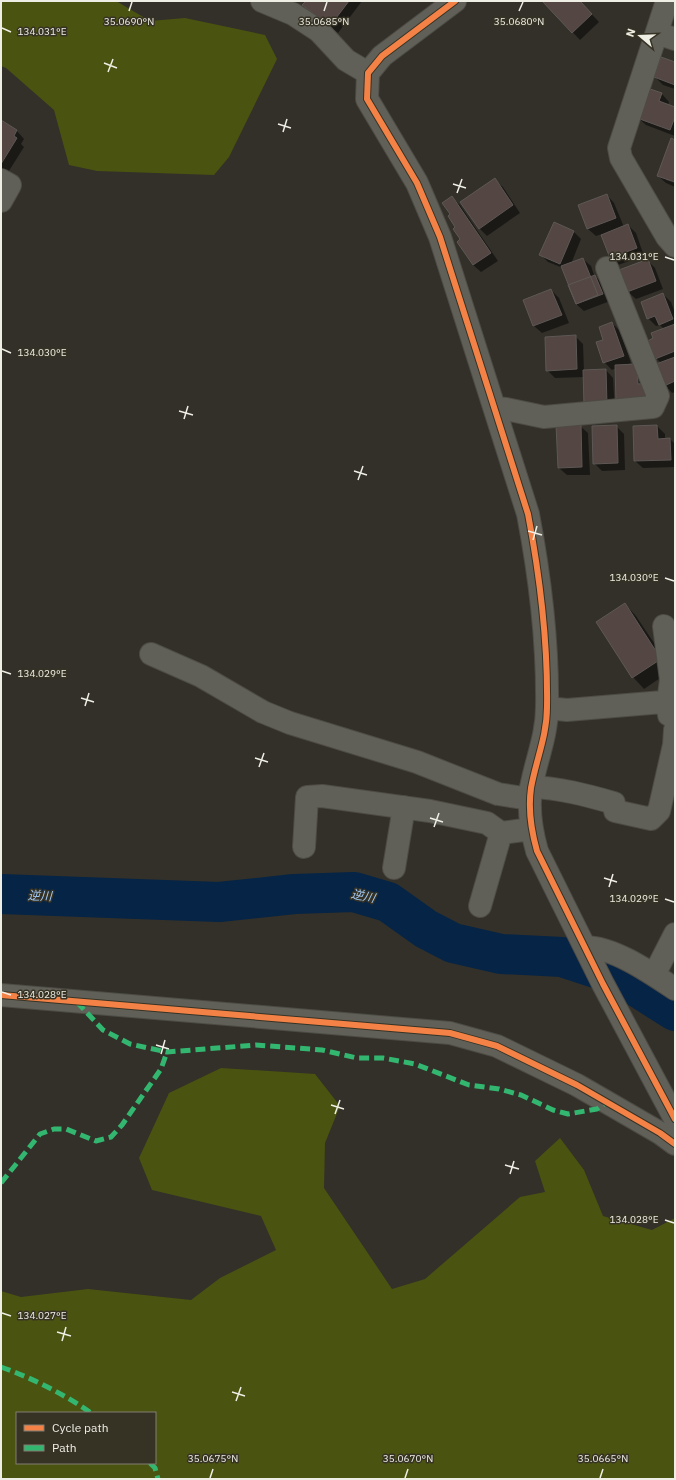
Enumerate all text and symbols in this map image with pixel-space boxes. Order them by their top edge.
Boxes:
text: 35.0690°N [104,15,154,28]
text: 35.0685°N [299,15,349,28]
text: 35.0680°N [494,15,544,28]
north arrow [620,16,660,56]
text: 134.031°E [17,25,67,38]
text: N [623,27,638,39]
text: 134.031°E [609,250,659,263]
text: 134.030°E [17,346,67,359]
text: 134.030°E [609,571,659,584]
text: 134.029°E [17,667,67,680]
water label: 逆川 [350,886,378,906]
water label: 逆川 [28,888,54,903]
text: 134.029°E [609,892,659,905]
text: 134.028°E [17,988,67,1001]
text: 134.028°E [609,1213,659,1226]
text: 134.027°E [17,1309,67,1322]
legend [16,1412,156,1464]
text: Cycle path [52,1420,109,1435]
text: Path [52,1440,77,1455]
text: 35.0675°N [188,1452,238,1465]
text: 35.0670°N [383,1452,433,1465]
text: 35.0665°N [578,1452,628,1465]

